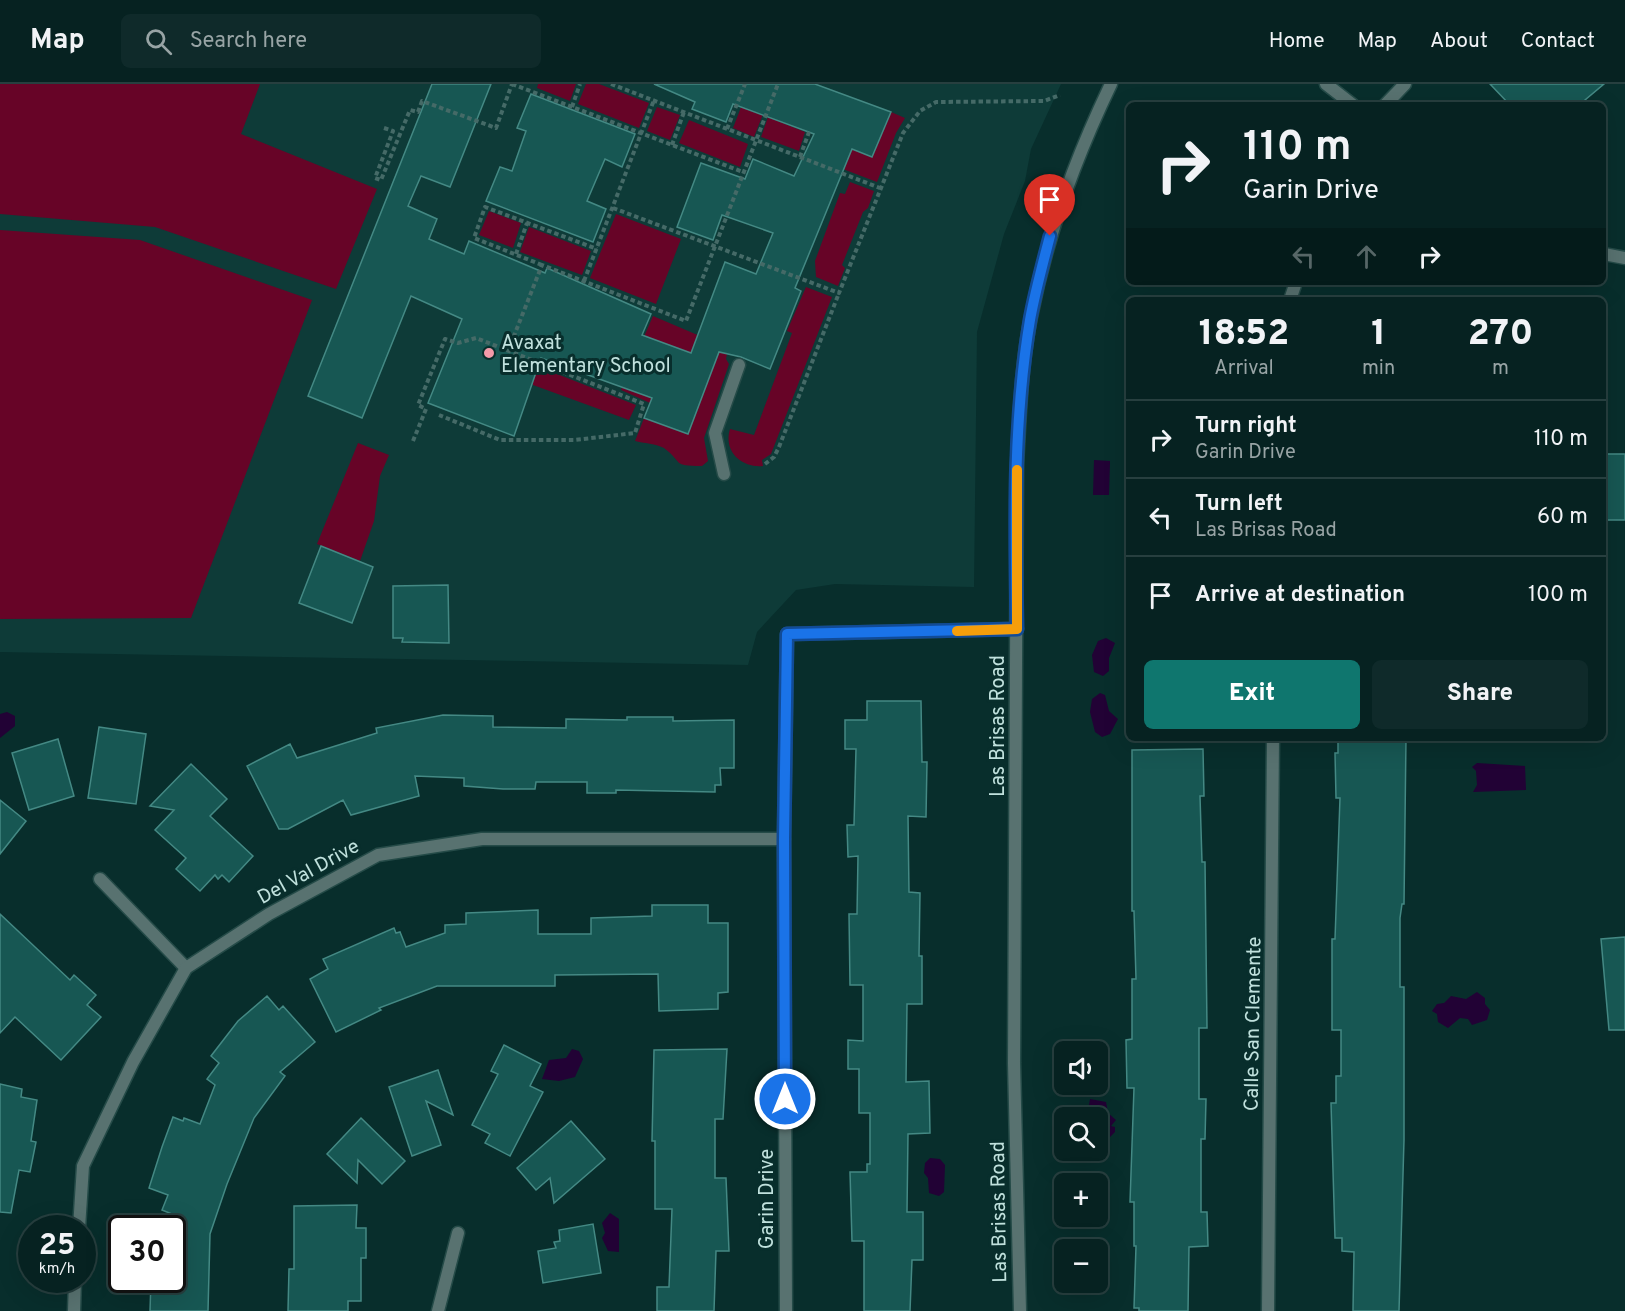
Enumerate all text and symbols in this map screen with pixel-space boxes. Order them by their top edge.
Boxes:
search box [121,14,541,68]
text: Map [30,23,85,59]
icon: search [142,25,175,58]
text: Search here [190,28,307,55]
text: Home [1269,28,1325,55]
text: Map [1358,28,1397,55]
text: About [1430,28,1488,55]
text: Contact [1521,28,1595,55]
text: 110 m [1243,122,1352,175]
icon: right [1144,126,1222,204]
pin [1024,174,1075,236]
text: Garin Drive [1243,174,1379,208]
icon: arrive [1033,183,1066,216]
icon: left [1287,240,1320,273]
icon: ahead [1350,240,1383,273]
icon: right [1413,240,1446,273]
text: 18:52 [1199,312,1289,358]
text: 1 [1371,312,1386,358]
text: 270 [1468,312,1533,358]
place label: Avaxat Elementary School [501,331,671,380]
marker: Avaxat Elementary School [482,346,496,360]
text: Arrival [1214,356,1274,382]
text: min [1362,356,1395,382]
text: m [1492,356,1509,382]
text: Turn right [1195,413,1297,440]
icon: right [1144,423,1177,456]
text: 110 m [1534,426,1588,453]
text: Garin Drive [1195,440,1296,466]
text: Turn left [1195,491,1283,518]
icon: left [1144,501,1177,534]
text: 60 m [1537,504,1588,531]
text: Las Brisas Road [1195,518,1337,544]
icon: arrive [1144,579,1177,612]
text: Arrive at destination [1195,582,1405,609]
text: 100 m [1528,582,1588,609]
street label: Las Brisas Road [986,655,1012,797]
button: Exit [1144,660,1360,729]
button: Share [1372,660,1588,729]
street label: Del Val Drive [253,834,365,911]
street label: Calle San Clemente [1239,937,1269,1112]
map controls [1054,1041,1108,1293]
button: sound [1054,1041,1108,1095]
position arrow [753,1067,817,1131]
button: search [1054,1107,1108,1161]
street label: Las Brisas Road [986,1141,1014,1283]
street label: Garin Drive [755,1149,781,1249]
button: + [1054,1173,1108,1227]
speed limit sign: 30 [108,1215,186,1293]
text: 25 [39,1228,75,1265]
button: − [1054,1239,1108,1293]
text: km/h [39,1260,75,1279]

